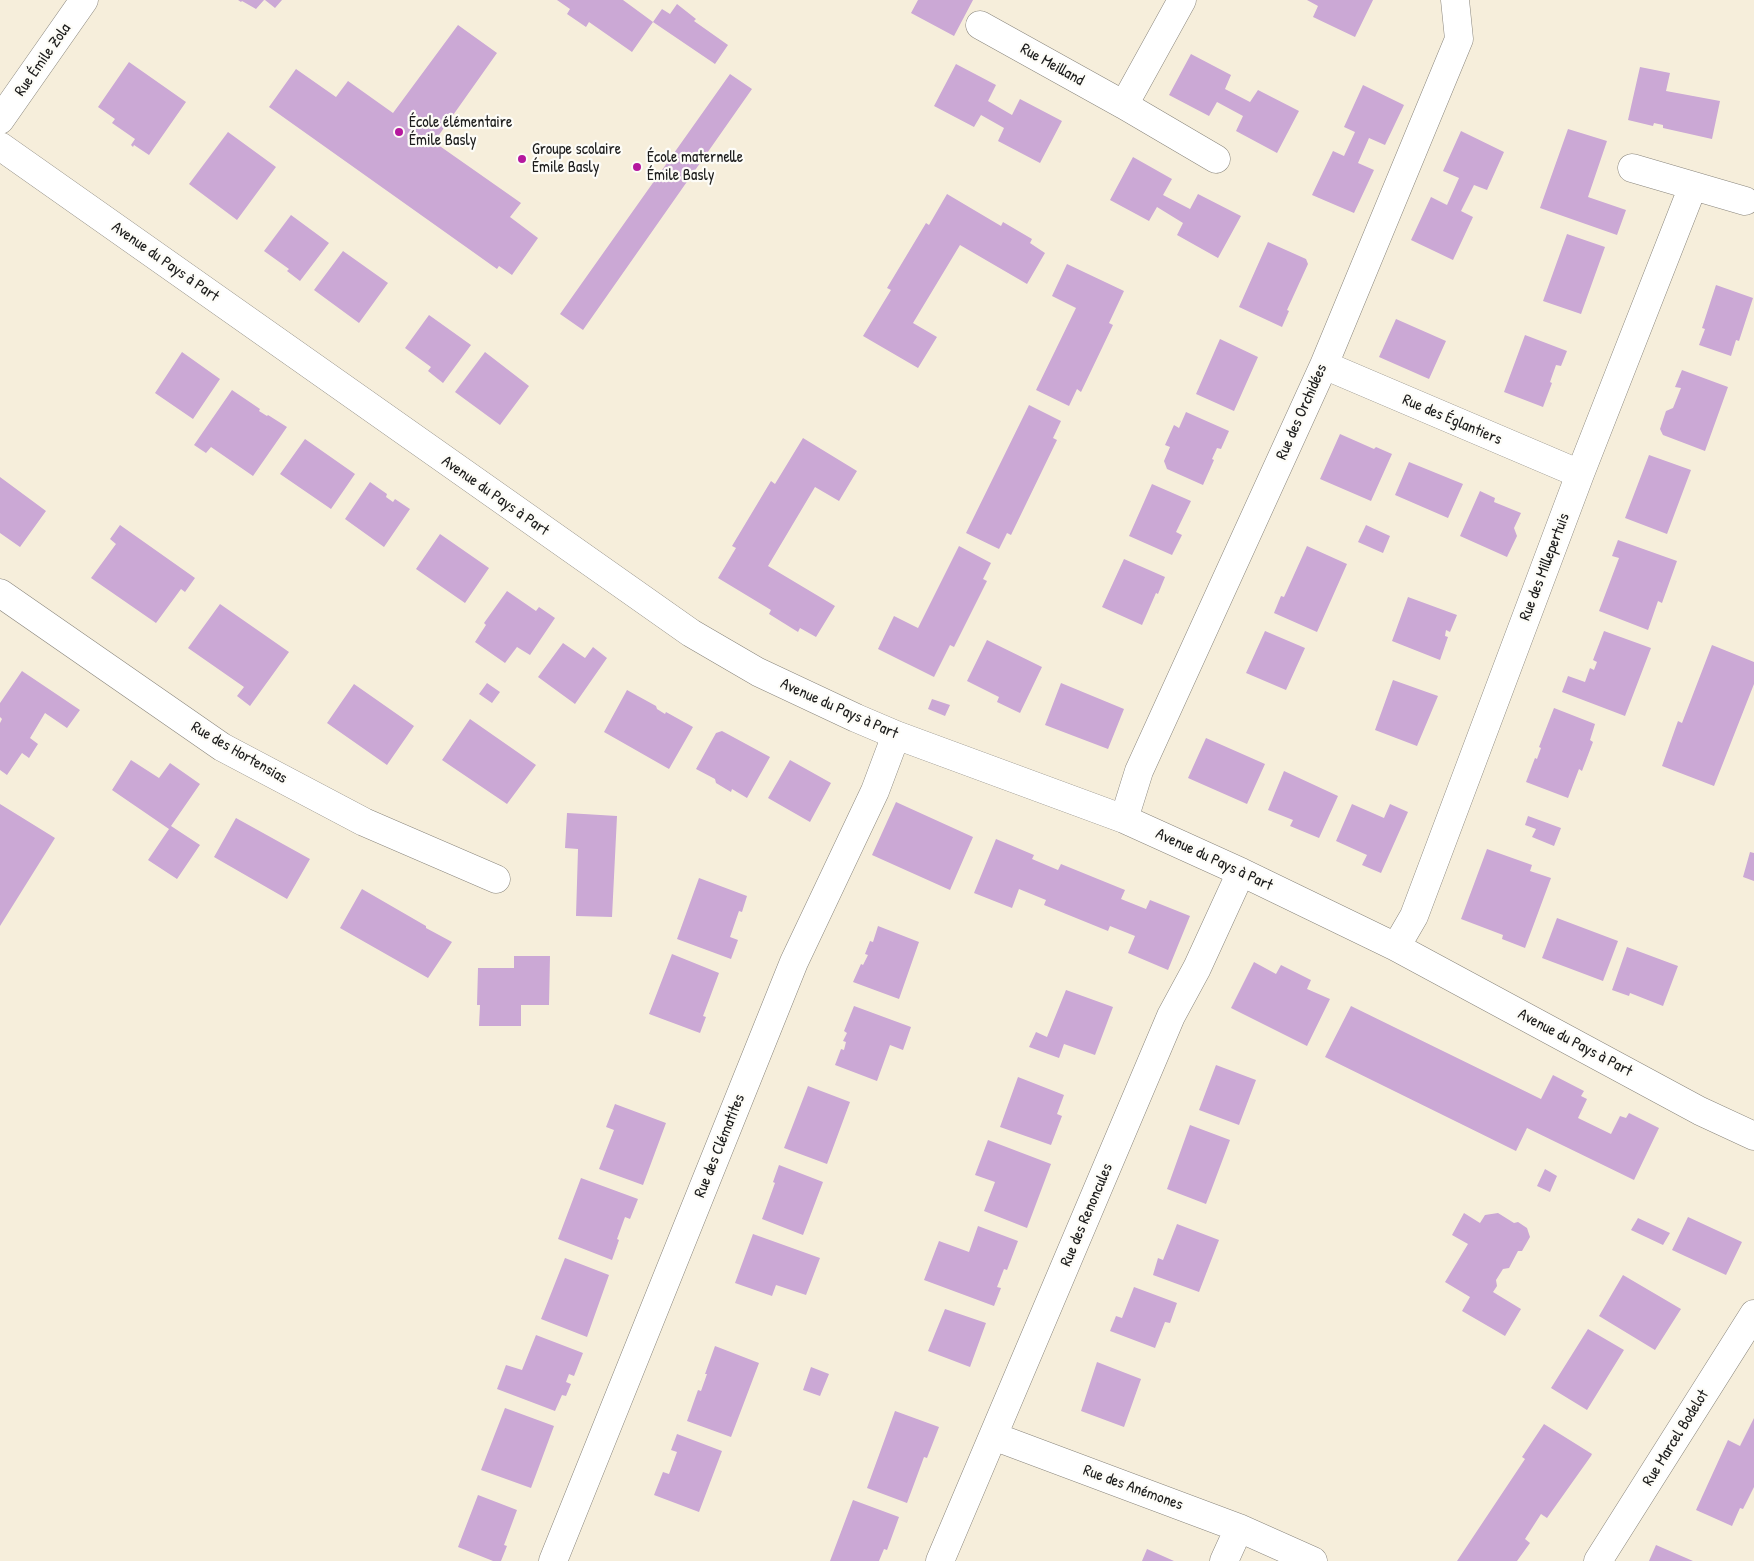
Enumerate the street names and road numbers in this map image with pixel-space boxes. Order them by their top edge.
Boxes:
street label: Rue Émile Zola [11,20,75,100]
street label: Rue Meilland [1017,40,1087,90]
street label: Avenue du Pays à Part [108,218,222,306]
street label: Rue des Orchidées [1272,361,1332,463]
street label: Rue des Églantiers [1400,390,1504,450]
street label: Avenue du Pays à Part [438,452,552,540]
street label: Rue des Millepertuis [1516,511,1574,623]
street label: Avenue du Pays à Part [777,674,901,744]
street label: Rue des Hortensias [188,718,290,788]
street label: Avenue du Pays à Part [1153,825,1275,895]
street label: Avenue du Pays à Part [1515,1005,1635,1081]
street label: Rue des Clématites [691,1091,749,1201]
street label: Rue des Renoncules [1057,1161,1117,1269]
street label: Rue Marcel Bodelot [1639,1386,1713,1490]
street label: Rue des Anémones [1081,1461,1185,1515]

